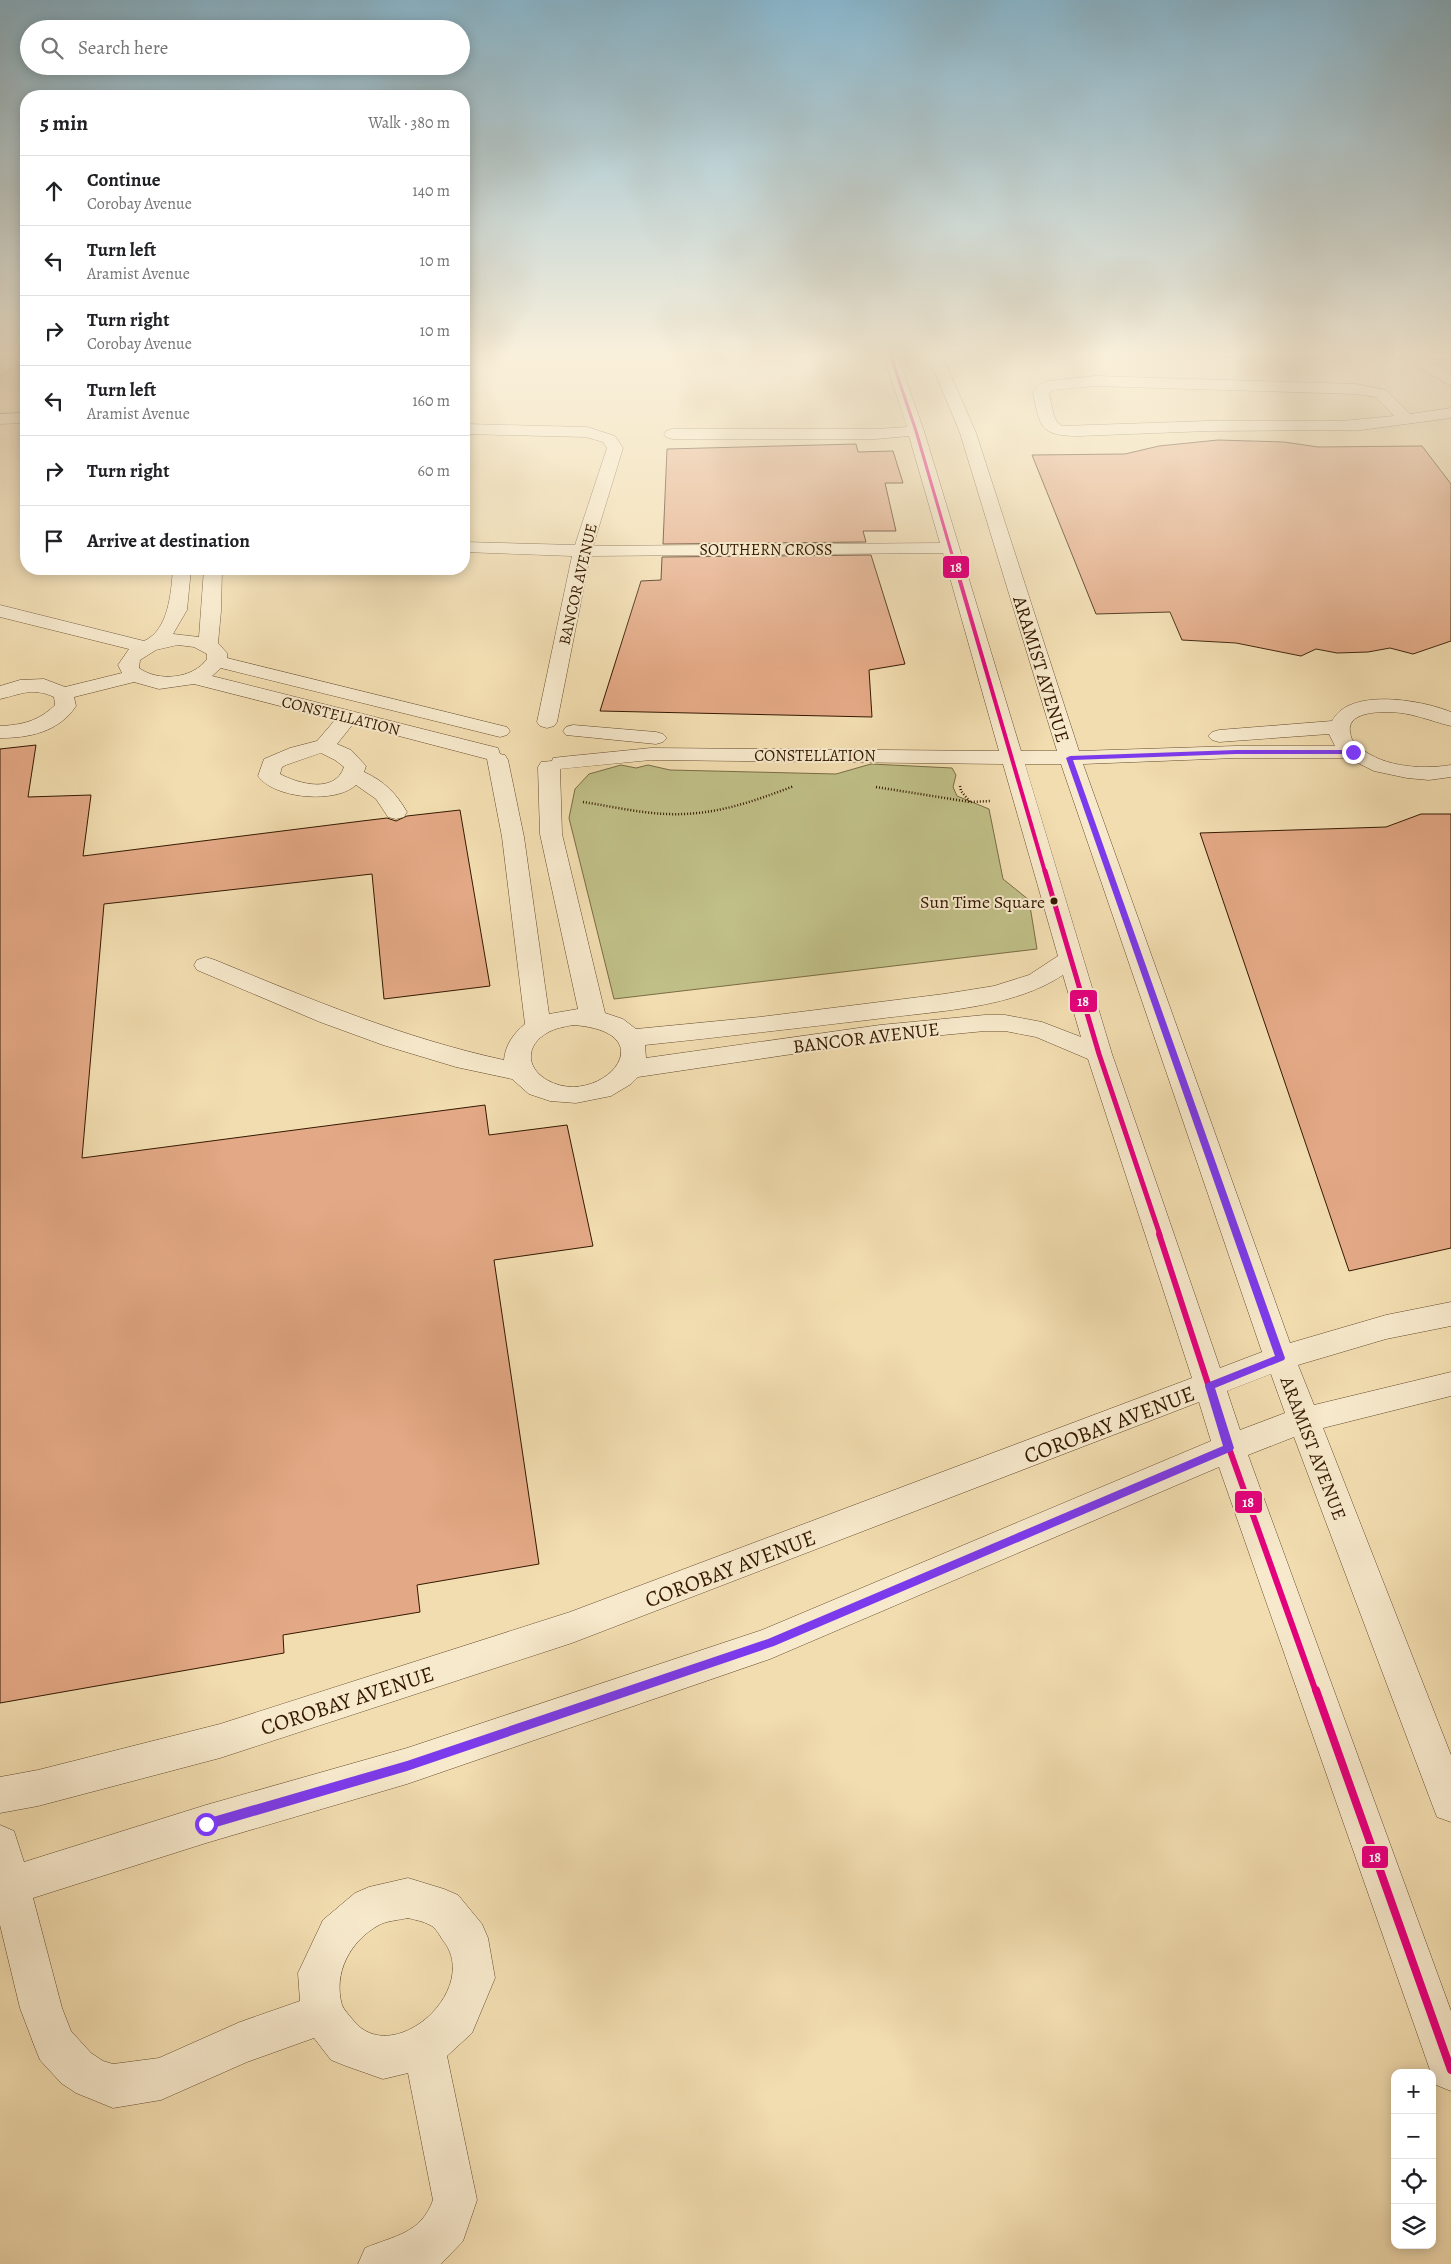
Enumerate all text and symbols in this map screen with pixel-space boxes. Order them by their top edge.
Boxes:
search box [20,20,470,75]
icon: search [38,34,66,62]
text: Search here [78,35,168,61]
text: 5 min [40,109,88,137]
text: Walk · 380 m [368,112,450,134]
text: Continue [87,167,161,193]
icon: ahead [40,177,68,205]
text: 140 m [412,180,450,202]
text: Corobay Avenue [87,193,192,215]
text: Turn left [87,237,156,263]
icon: left [40,247,68,275]
text: 10 m [420,250,450,272]
text: Aramist Avenue [87,263,190,285]
text: Turn right [87,307,169,333]
icon: right [40,317,68,345]
text: 10 m [420,320,450,342]
text: Corobay Avenue [87,333,192,355]
text: Turn left [87,377,156,403]
icon: left [40,387,68,415]
text: 160 m [412,390,450,412]
text: Aramist Avenue [87,403,190,425]
icon: right [40,457,68,485]
text: Turn right [87,458,169,484]
text: 60 m [418,460,450,482]
street label: BANCOR AVENUE [553,521,603,647]
icon: arrive [40,527,68,555]
text: Arrive at destination [87,528,250,554]
street label: SOUTHERN CROSS [700,539,832,561]
line badge: 18 [942,555,970,579]
text: 18 [950,558,962,577]
street label: ARAMIST AVENUE [1006,592,1076,746]
street label: CONSTELLATION [279,691,402,741]
route end [1342,741,1365,764]
street label: CONSTELLATION [754,745,876,767]
place label: Sun Time Square [920,890,1045,914]
marker: Sun Time Square [1049,896,1059,906]
line badge: 18 [1069,989,1098,1013]
text: 18 [1077,992,1089,1011]
street label: BANCOR AVENUE [791,1016,941,1060]
street label: ARAMIST AVENUE [1273,1372,1352,1524]
street label: COROBAY AVENUE [1020,1379,1199,1471]
line badge: 18 [1234,1490,1263,1514]
text: 18 [1242,1493,1254,1512]
street label: COROBAY AVENUE [641,1523,820,1615]
street label: COROBAY AVENUE [257,1659,438,1743]
route start [195,1813,218,1836]
line badge: 18 [1361,1845,1389,1869]
text: 18 [1369,1848,1381,1867]
map controls [1391,2069,1436,2249]
button: + [1391,2069,1436,2114]
button: − [1391,2114,1436,2159]
button: locate [1391,2159,1436,2204]
button: layers [1391,2204,1436,2249]

